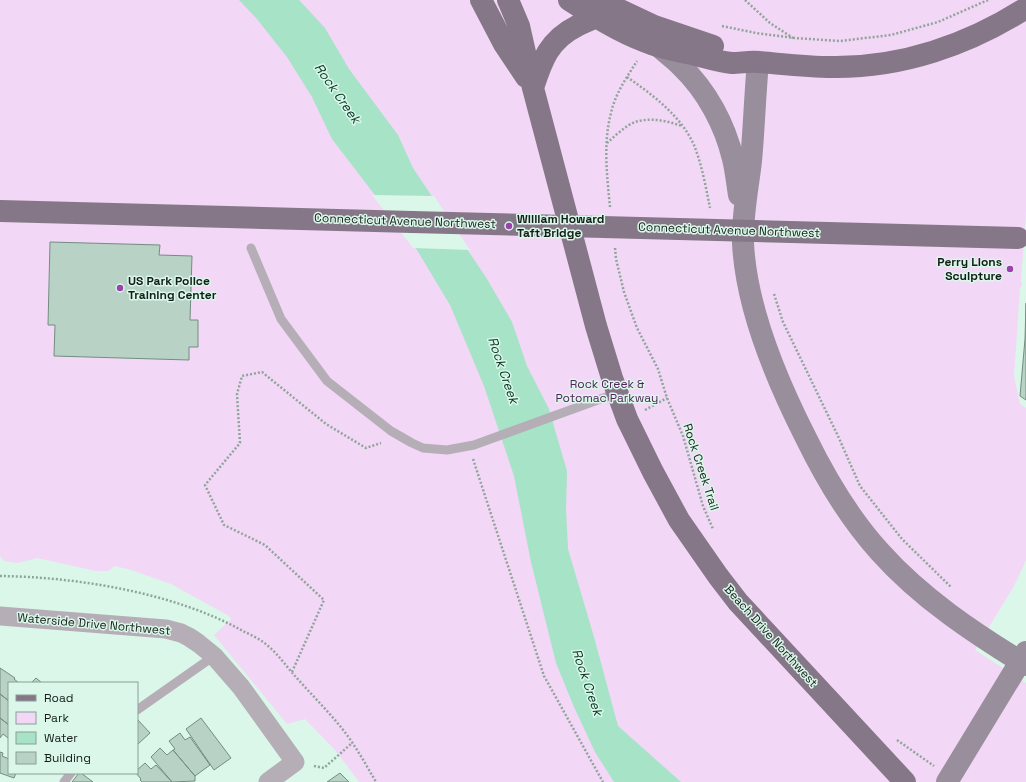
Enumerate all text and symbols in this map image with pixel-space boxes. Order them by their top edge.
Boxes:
water label: Rock Creek [311,60,366,128]
street label: Connecticut Avenue Northwest [314,210,496,232]
place label: William Howard Taft Bridge [517,211,605,241]
street label: Connecticut Avenue Northwest [638,219,820,241]
marker: William Howard Taft Bridge [504,221,514,231]
place label: Perry Lions Sculpture [937,254,1002,284]
marker: Perry Lions Sculpture [1005,264,1015,274]
place label: US Park Police Training Center [128,273,217,303]
marker: US Park Police Training Center [115,283,125,293]
water label: Rock Creek [484,334,524,408]
park label: Rock Creek & Potomac Parkway [556,376,658,406]
street label: Rock Creek Trail [679,422,723,512]
street label: Beach Drive Northwest [721,582,821,690]
street label: Waterside Drive Northwest [17,609,171,639]
water label: Rock Creek [568,646,608,720]
legend [8,682,138,774]
text: Road [44,690,73,706]
text: Park [44,710,69,726]
text: Water [44,730,78,746]
text: Building [44,750,91,766]

